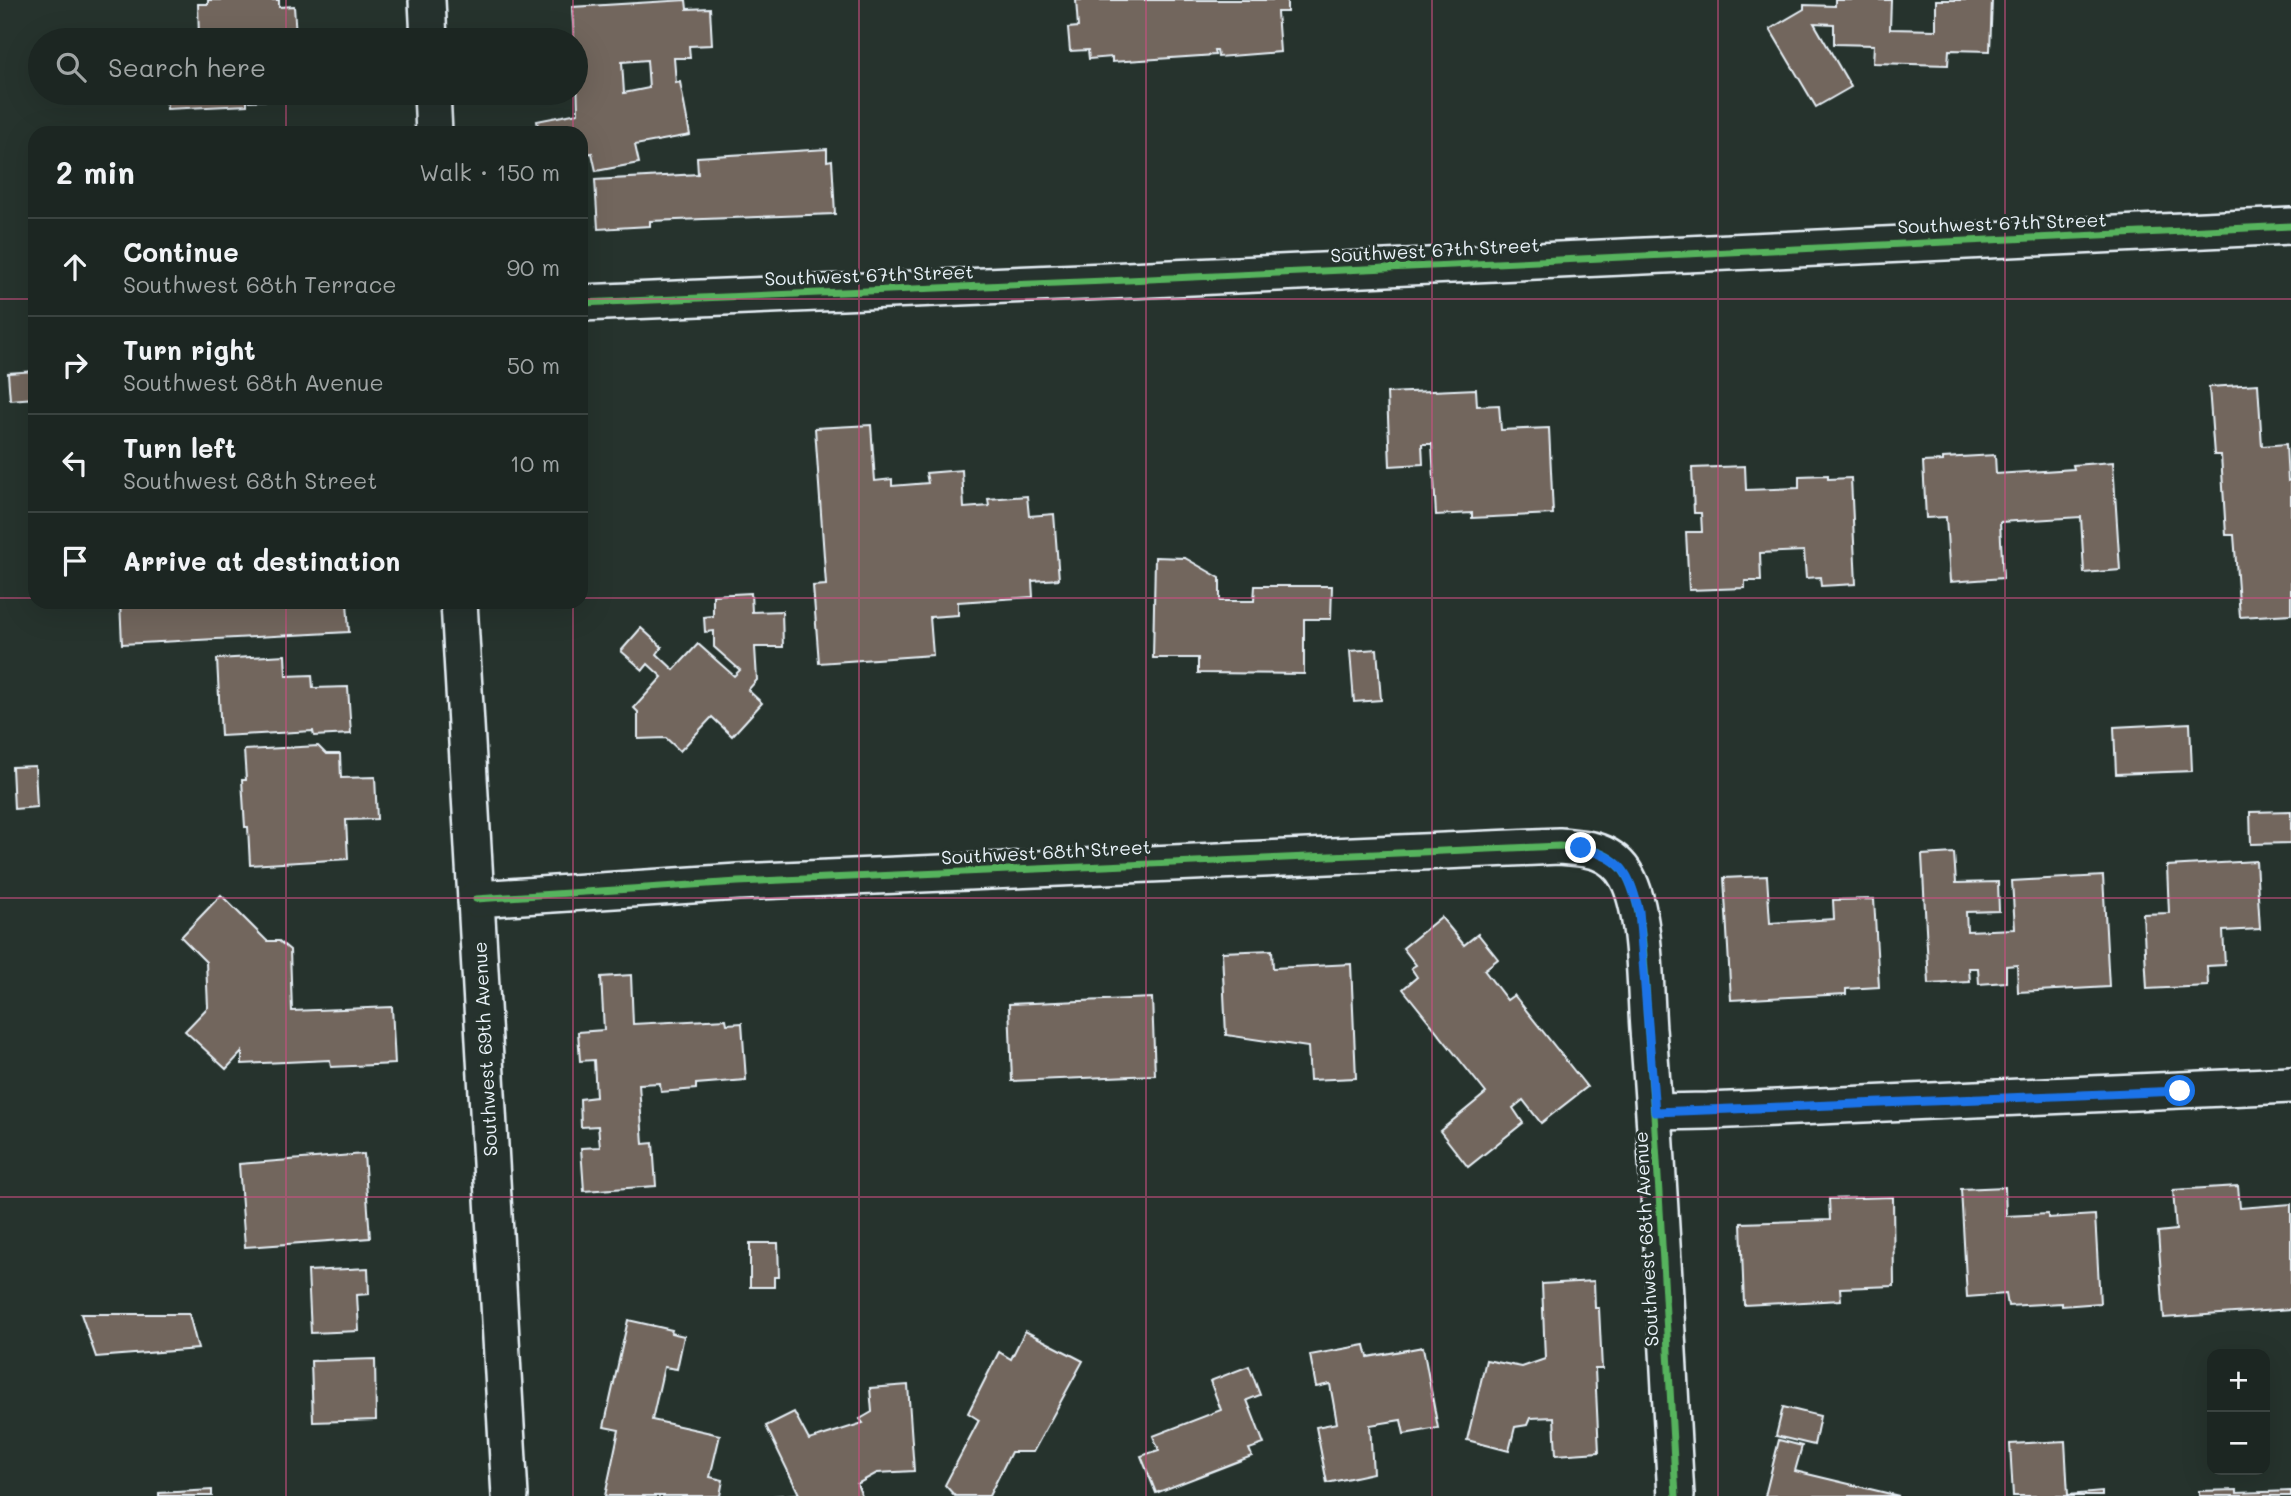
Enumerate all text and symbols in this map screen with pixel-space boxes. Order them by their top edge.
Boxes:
search box [28,28,588,105]
icon: search [52,48,90,86]
text: Search here [108,50,266,84]
text: 2 min [56,152,135,192]
text: Walk · 150 m [419,157,560,187]
street label: Southwest 67th Street [1897,206,2107,239]
street label: Southwest 67th Street [1330,232,1540,267]
text: Continue [123,235,239,269]
icon: ahead [56,248,94,286]
text: 90 m [507,252,560,282]
street label: Southwest 67th Street [764,258,974,291]
text: Southwest 68th Terrace [123,269,397,299]
text: Turn right [123,333,256,367]
icon: right [56,346,94,384]
text: 50 m [507,350,560,380]
text: Southwest 68th Avenue [123,367,384,397]
text: Turn left [123,431,236,465]
icon: left [56,444,94,482]
text: 10 m [510,448,560,478]
text: Southwest 68th Street [123,465,377,495]
icon: arrive [56,542,94,580]
text: Arrive at destination [123,544,400,578]
route end [1565,832,1596,863]
street label: Southwest 68th Street [940,834,1152,869]
street label: Southwest 69th Avenue [466,941,503,1157]
route start [2164,1075,2195,1106]
street label: Southwest 68th Avenue [1627,1131,1664,1347]
map controls [2207,1349,2270,1475]
button: + [2207,1349,2270,1412]
button: − [2207,1412,2270,1475]

